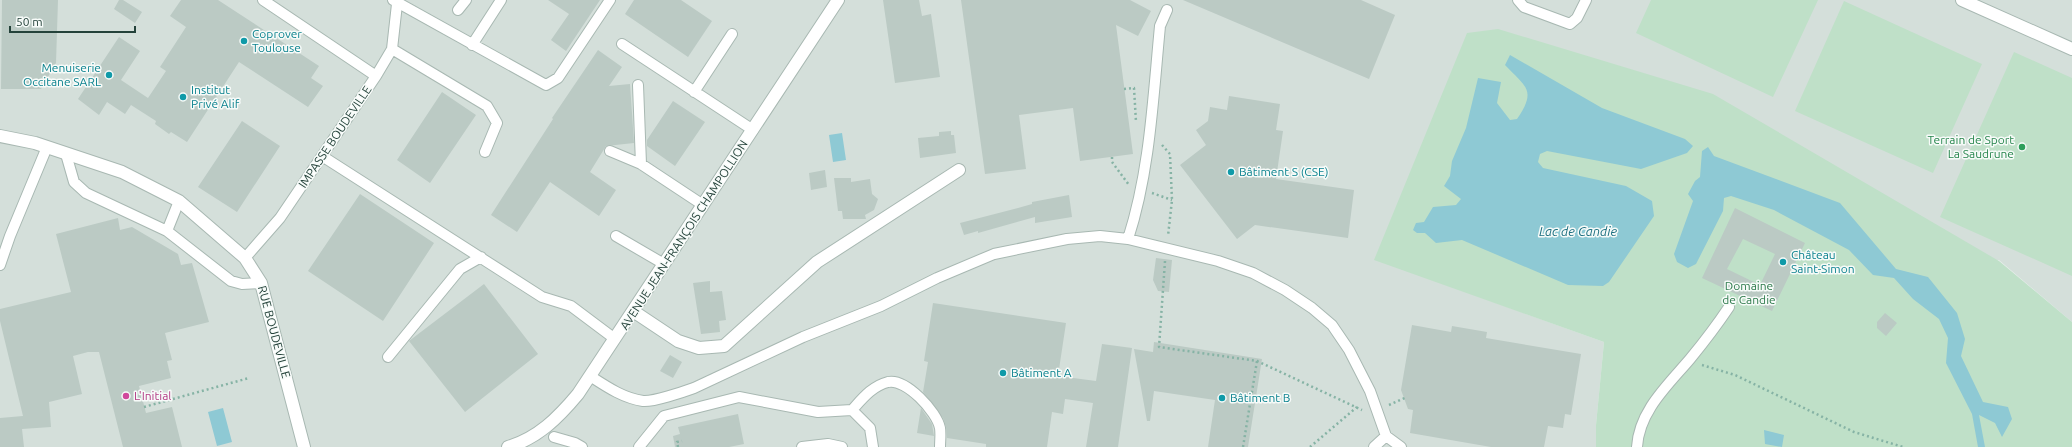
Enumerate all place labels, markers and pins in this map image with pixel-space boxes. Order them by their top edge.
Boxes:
place label: Coprover Toulouse [252,27,302,54]
marker: Coprover Toulouse [239,36,249,46]
place label: Menuiserie Occitane SARL [23,61,101,88]
marker: Menuiserie Occitane SARL [104,70,114,80]
place label: Institut Privé Alif [191,83,240,110]
marker: Institut Privé Alif [178,92,188,102]
place label: Terrain de Sport La Saudrune [1928,133,2014,160]
marker: Terrain de Sport La Saudrune [2017,142,2027,152]
place label: Bâtiment S (CSE) [1239,165,1329,179]
marker: Bâtiment S (CSE) [1226,167,1236,177]
place label: Château Saint-Simon [1791,248,1855,275]
marker: Château Saint-Simon [1778,257,1788,267]
place label: Bâtiment A [1011,366,1072,379]
marker: Bâtiment A [998,368,1008,378]
place label: L'Initial [134,389,171,402]
marker: L'Initial [121,391,131,401]
place label: Bâtiment B [1230,391,1290,404]
marker: Bâtiment B [1217,393,1227,403]

